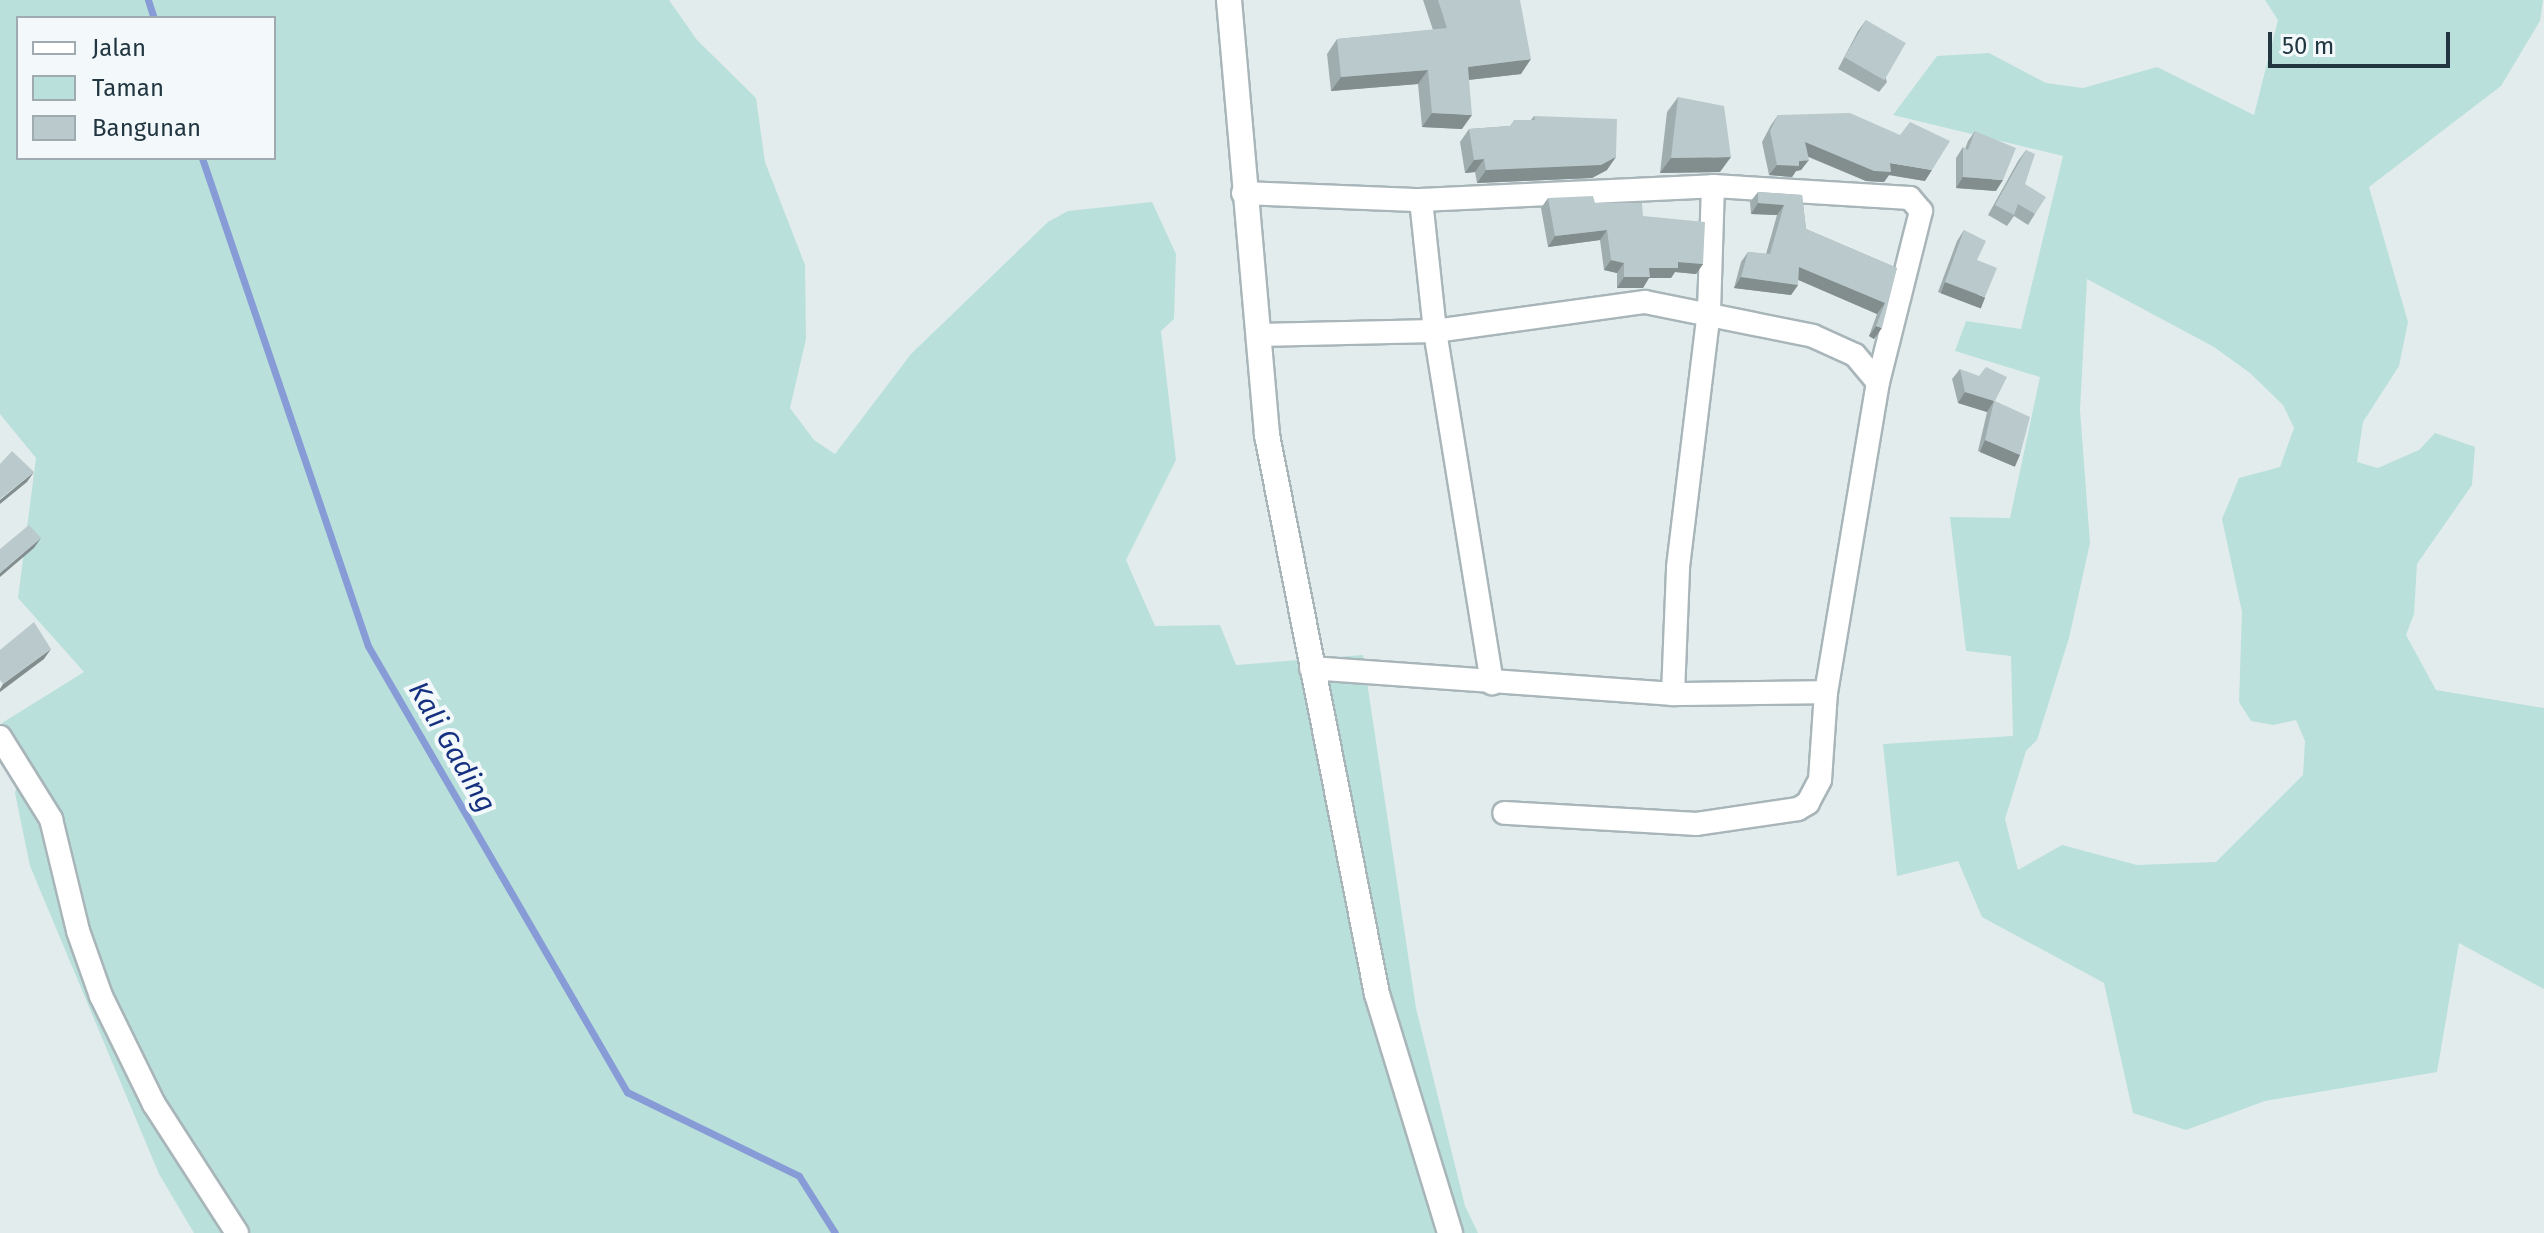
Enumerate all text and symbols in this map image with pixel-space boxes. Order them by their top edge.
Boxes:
legend [16,16,276,160]
scale bar [2272,16,2454,66]
text: 50 m [2282,32,2334,60]
text: Jalan [92,34,146,62]
text: Taman [92,74,164,102]
text: Bangunan [92,114,201,142]
water label: Kali Gading [401,676,503,818]

